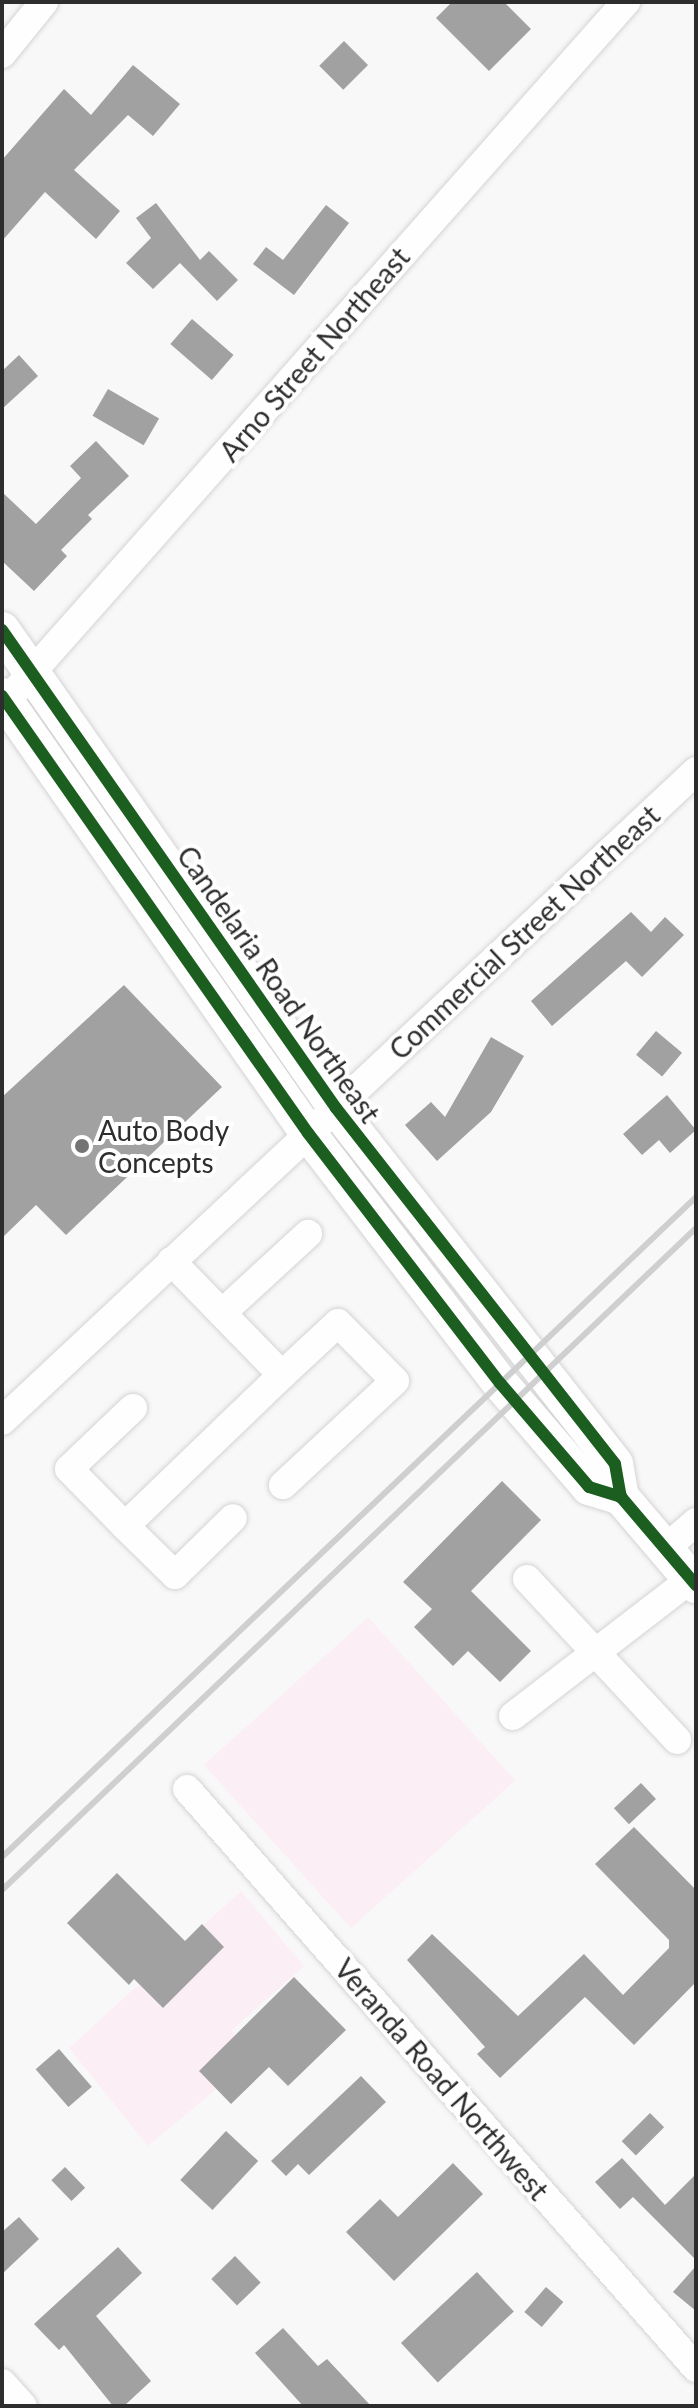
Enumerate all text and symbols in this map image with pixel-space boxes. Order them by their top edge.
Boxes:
street label: Arno Street Northeast [212,240,416,468]
street label: Commercial Street Northeast [382,798,666,1066]
street label: Candelaria Road Northeast [171,839,387,1129]
place label: Auto Body Concepts [98,1113,229,1179]
marker: Auto Body Concepts [73,1137,91,1155]
street label: Veranda Road Northwest [328,1952,556,2206]

